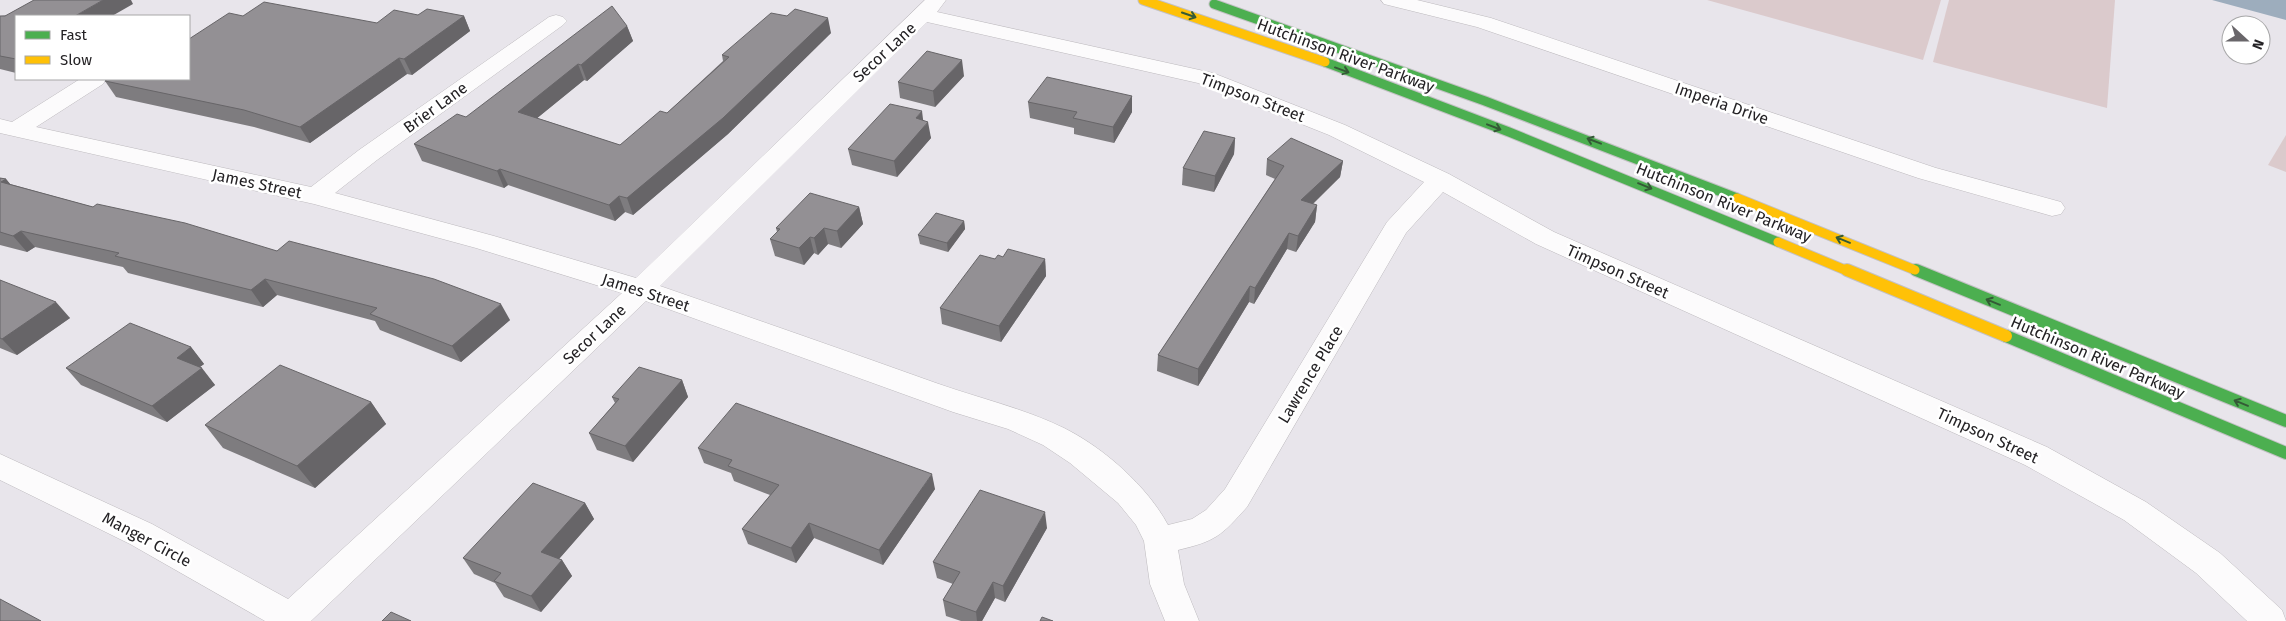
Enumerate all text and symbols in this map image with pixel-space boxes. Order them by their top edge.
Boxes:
one-way arrow [1181,11,1196,20]
legend [15,15,190,80]
street label: Hutchinson River Parkway [1255,15,1437,96]
north arrow [2221,15,2271,65]
street label: Secor Lane [849,18,920,86]
text: Fast [60,26,87,44]
text: N [2248,37,2267,52]
text: Slow [60,51,92,69]
one-way arrow [1334,66,1349,75]
street label: Timpson Street [1198,69,1308,126]
street label: Brier Lane [400,78,471,137]
street label: Imperia Drive [1673,79,1771,128]
one-way arrow [1487,123,1502,132]
one-way arrow [1587,136,1602,146]
street label: Hutchinson River Parkway [1633,159,1814,246]
street label: James Street [210,165,304,202]
one-way arrow [1638,183,1653,192]
one-way arrow [1836,235,1851,245]
street label: Timpson Street [1564,240,1672,303]
street label: James Street [600,269,692,316]
one-way arrow [1986,297,2001,306]
street label: Secor Lane [559,300,630,368]
street label: Hutchinson River Parkway [2008,312,2188,403]
street label: Lawrence Place [1274,322,1347,427]
one-way arrow [2234,398,2249,407]
street label: Timpson Street [1934,404,2042,467]
street label: Manger Circle [99,508,194,571]

